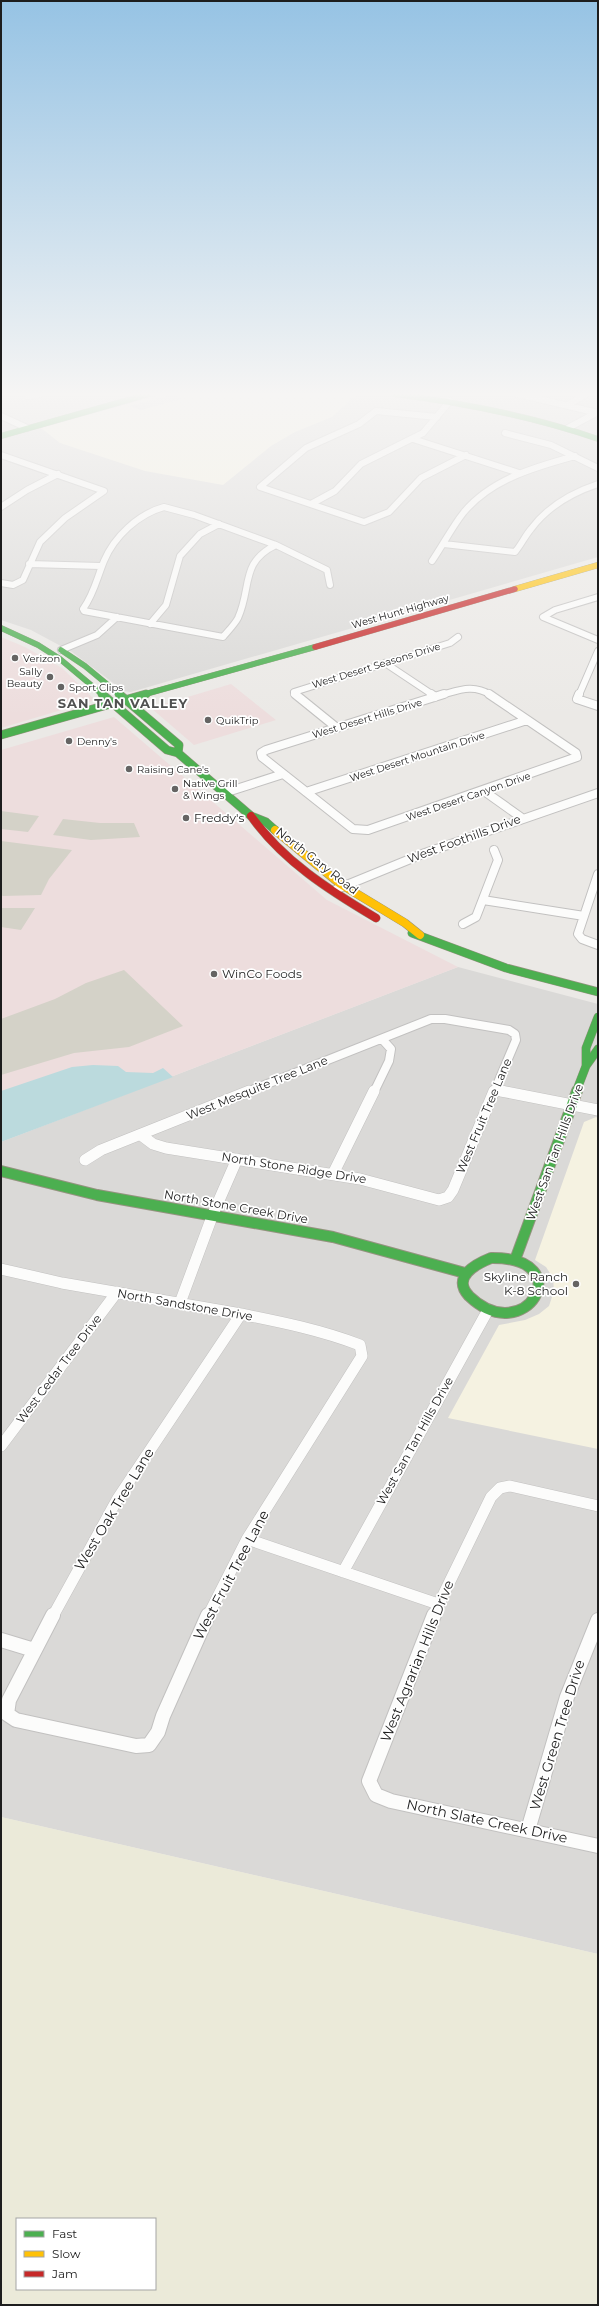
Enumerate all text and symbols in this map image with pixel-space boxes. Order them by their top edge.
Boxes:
street label: West Hunt Highway [350,591,451,632]
street label: West Desert Seasons Drive [310,640,442,691]
place label: Verizon [23,652,60,665]
marker: Verizon [10,653,20,663]
place label: Sally Beauty [7,665,43,690]
marker: Sally Beauty [45,672,55,682]
place label: Sport Clips [69,681,123,694]
marker: Sport Clips [56,682,66,692]
district label: SAN TAN VALLEY [58,695,188,711]
street label: West Desert Hills Drive [311,696,424,741]
place label: QuikTrip [216,714,259,727]
marker: QuikTrip [203,715,213,725]
street label: West Desert Mountain Drive [348,728,486,785]
place label: Denny's [77,735,117,748]
marker: Denny's [64,736,74,746]
place label: Raising Cane's [137,763,209,776]
marker: Raising Cane's [124,764,134,774]
street label: West Desert Canyon Drive [404,769,532,824]
place label: Native Grill & Wings [183,777,237,802]
marker: Native Grill & Wings [170,784,180,794]
place label: Freddy's [194,810,245,825]
street label: West Foothills Drive [405,811,522,866]
marker: Freddy's [181,813,191,823]
street label: North Gary Road [273,824,362,897]
place label: WinCo Foods [222,966,302,981]
marker: WinCo Foods [209,969,219,979]
street label: West Mesquite Tree Lane [184,1052,330,1123]
street label: West Fruit Tree Lane [452,1056,515,1176]
street label: West San Tan Hills Drive [523,1081,586,1222]
street label: North Stone Ridge Drive [221,1149,368,1186]
street label: North Stone Creek Drive [163,1186,309,1227]
place label: Skyline Ranch K-8 School [484,1269,568,1298]
marker: Skyline Ranch K-8 School [571,1279,581,1289]
street label: North Sandstone Drive [116,1285,254,1324]
street label: West Cedar Tree Drive [13,1311,105,1426]
street label: West San Tan Hills Drive [373,1374,456,1507]
street label: West Oak Tree Lane [70,1444,158,1574]
street label: West Fruit Tree Lane [189,1507,273,1643]
street label: West Agrarian Hills Drive [376,1578,458,1744]
street label: West Green Tree Drive [526,1658,588,1812]
street label: North Slate Creek Drive [405,1795,569,1847]
legend [16,2218,156,2290]
text: Fast [52,2226,77,2241]
text: Slow [52,2246,81,2261]
text: Jam [51,2266,78,2281]

